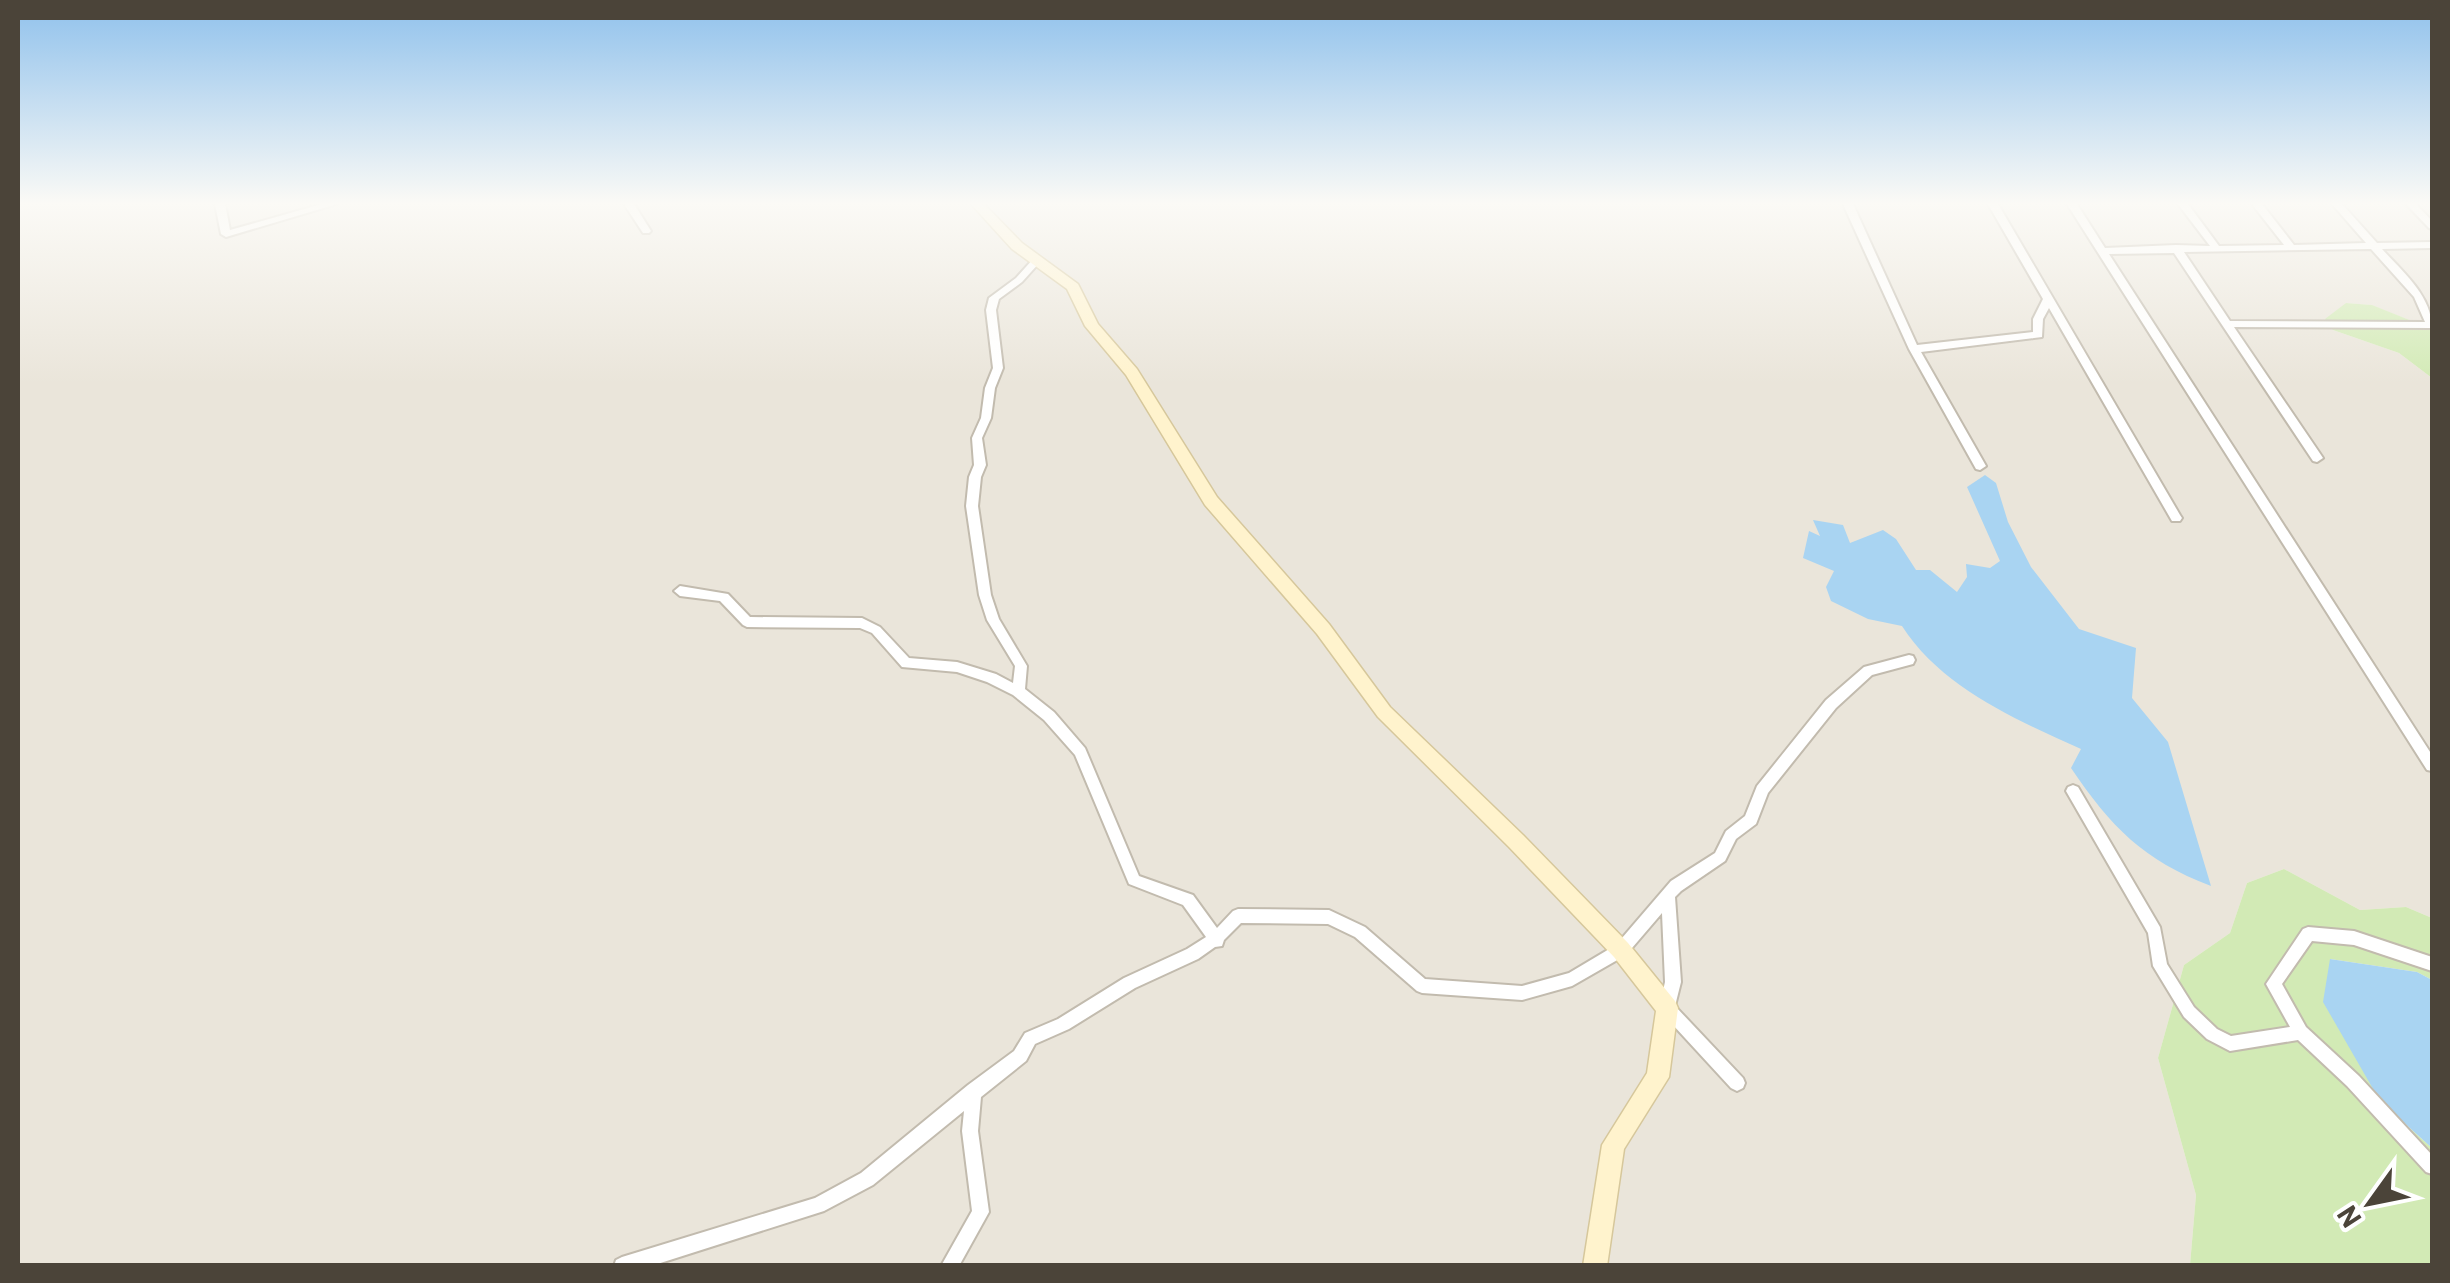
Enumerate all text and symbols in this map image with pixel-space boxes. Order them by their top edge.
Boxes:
north arrow [2320,1153,2420,1253]
text: N [2329,1200,2368,1234]

